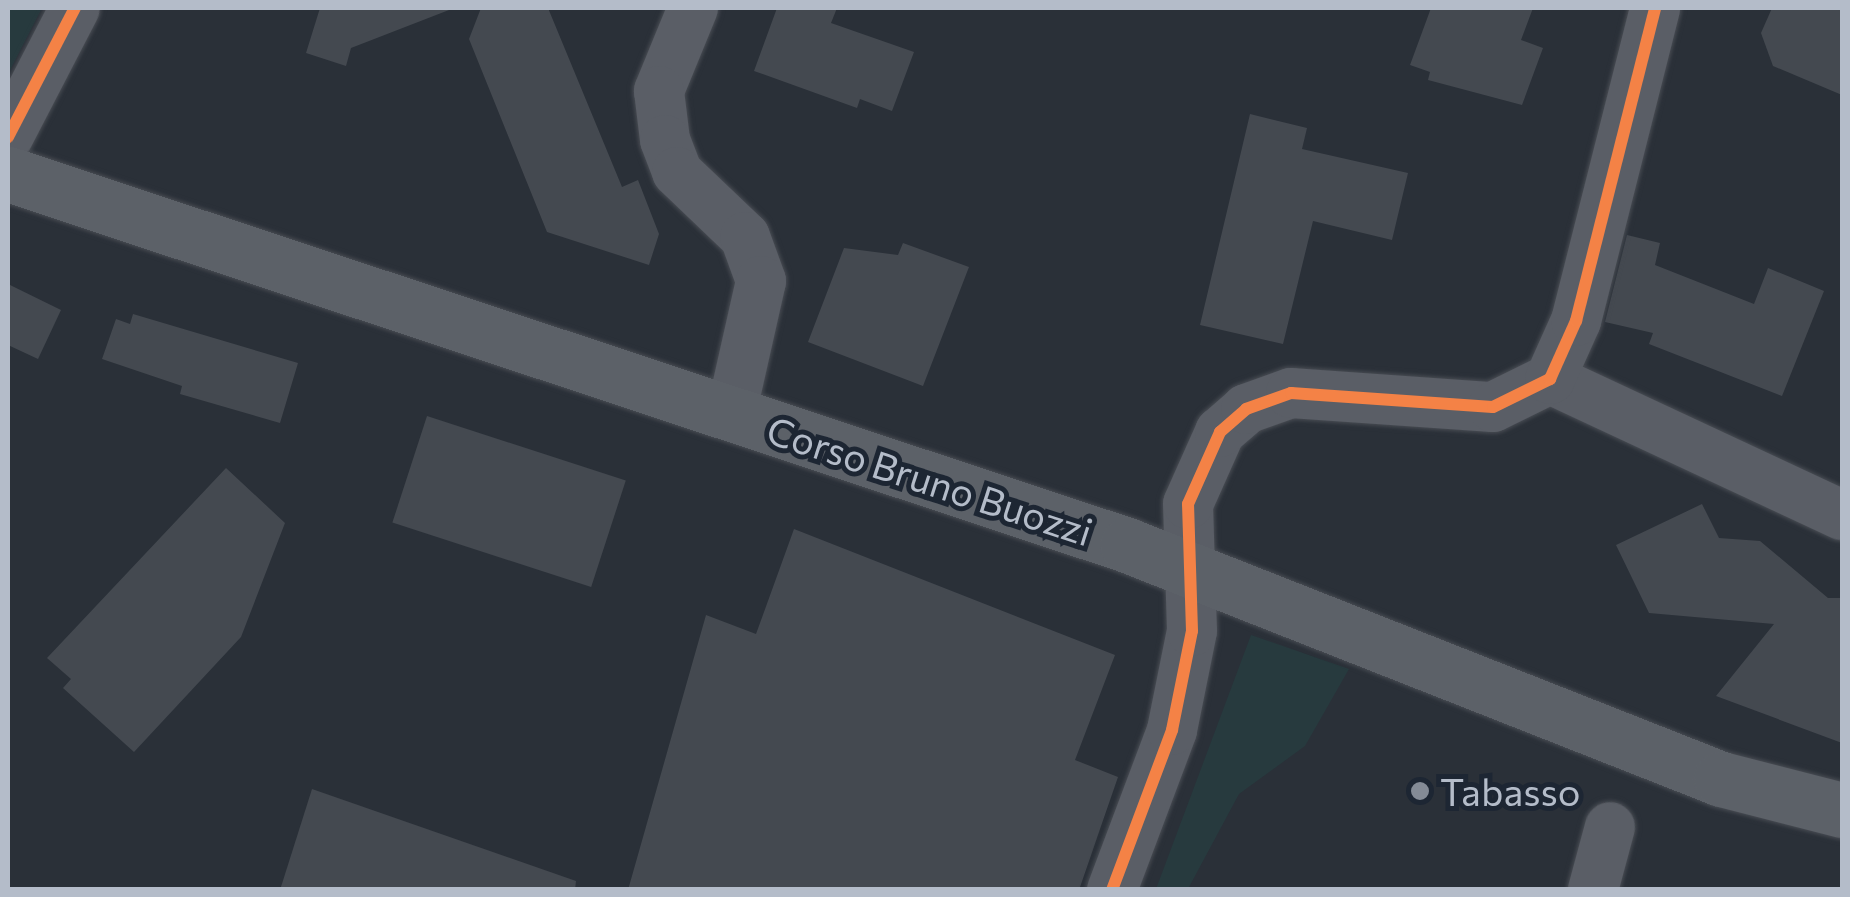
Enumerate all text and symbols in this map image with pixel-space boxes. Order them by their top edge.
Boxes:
street label: Corso Bruno Buozzi [762,406,1098,554]
place label: Tabasso [1440,768,1581,814]
marker: Tabasso [1409,780,1431,802]

